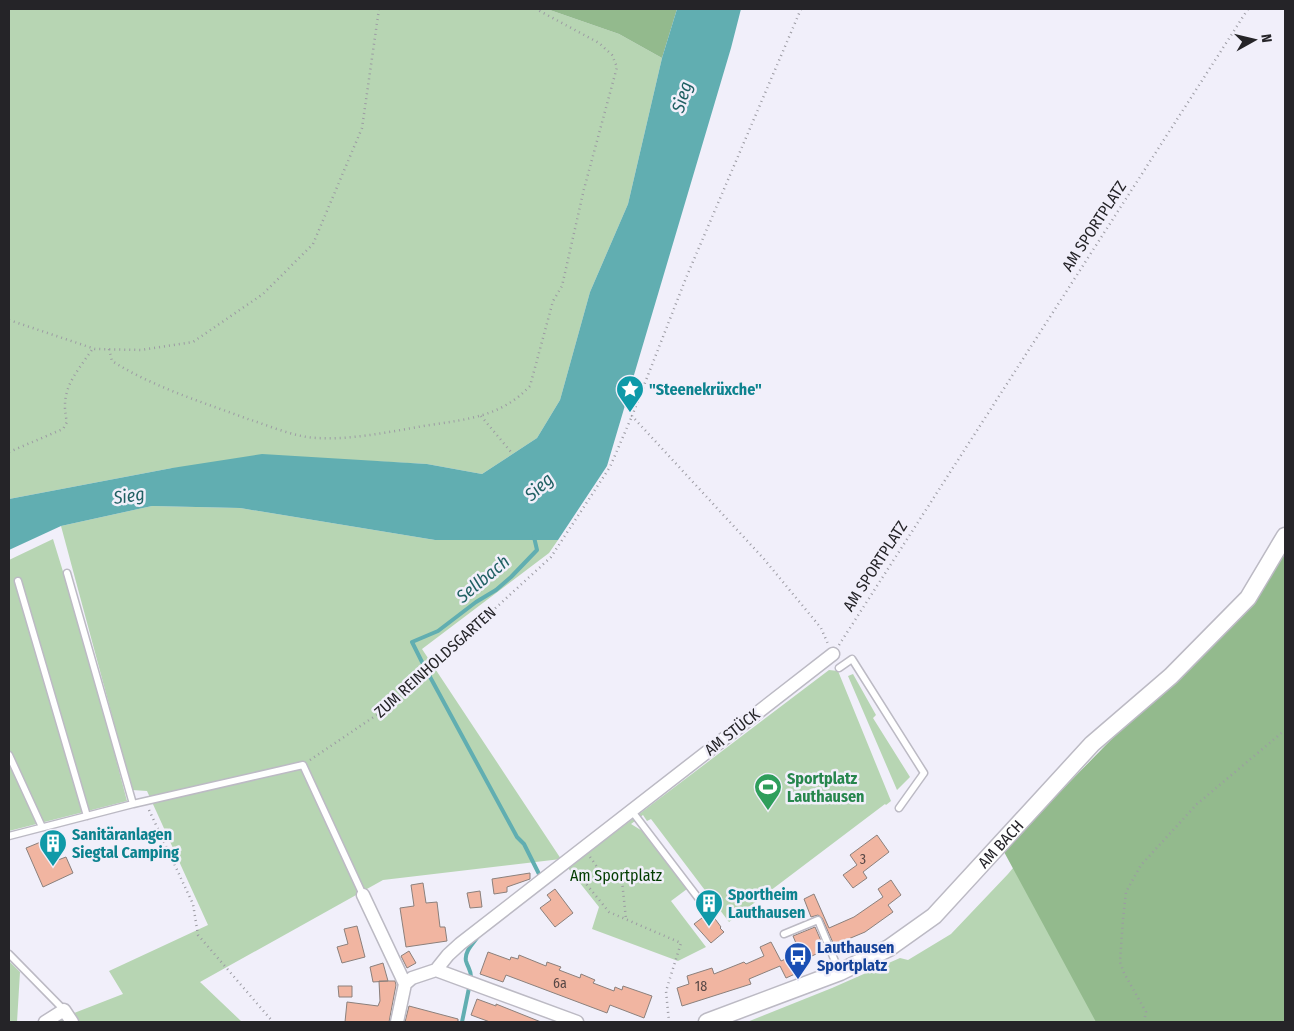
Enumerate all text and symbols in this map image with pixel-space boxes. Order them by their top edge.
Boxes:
north arrow [1229,15,1279,65]
text: N [1257,33,1275,44]
water label: Sieg [667,79,697,116]
street label: AM SPORTPLATZ [1058,177,1130,275]
place icon: "Steenekrüxche" [615,374,645,413]
place label: "Steenekrüxche" [649,380,762,399]
water label: Sieg [519,468,558,506]
water label: Sieg [111,483,146,509]
street label: AM SPORTPLATZ [839,517,911,615]
water label: Sellbach [451,550,514,608]
street label: ZUM REINHOLDSGARTEN [370,602,500,722]
street label: AM STÜCK [701,704,764,759]
place label: Sportplatz Lauthausen [787,769,864,806]
sports icon: Sportplatz Lauthausen [753,772,783,811]
street label: AM BACH [974,816,1027,872]
place label: Sanitäranlagen Siegtal Camping [72,825,179,862]
building icon: Sanitäranlagen Siegtal Camping [38,828,68,867]
house number: 3 [860,851,866,868]
park label: Am Sportplatz [570,866,662,885]
place label: Sportheim Lauthausen [728,885,805,922]
building icon: Sportheim Lauthausen [694,888,724,927]
place label: Lauthausen Sportplatz [817,938,894,975]
bus stop icon: Lauthausen Sportplatz [783,941,813,980]
house number: 6a [553,975,567,992]
house number: 18 [695,978,707,995]

